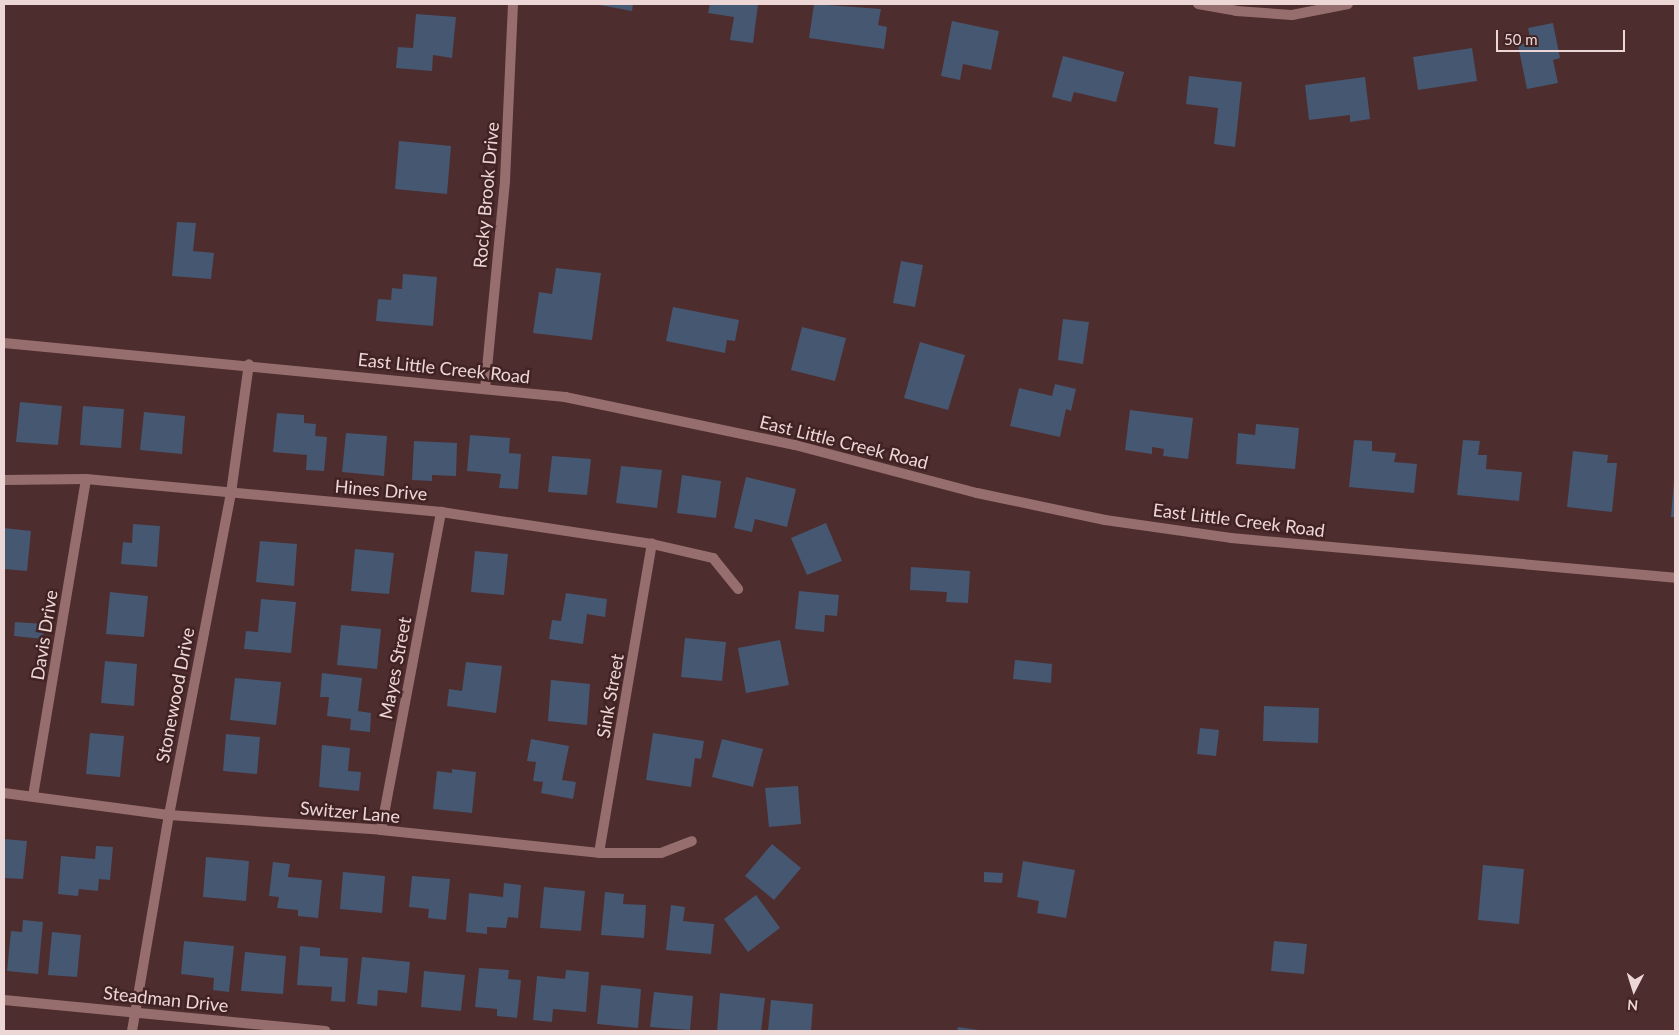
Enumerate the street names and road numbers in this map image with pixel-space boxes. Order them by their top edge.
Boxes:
street label: Rocky Brook Drive [469,121,503,269]
street label: East Little Creek Road [357,348,531,388]
street label: East Little Creek Road [757,411,931,473]
street label: Hines Drive [334,475,428,505]
street label: East Little Creek Road [1152,499,1326,541]
street label: Davis Drive [26,588,62,682]
street label: Mayes Street [375,615,415,721]
street label: Stonewood Drive [151,625,199,765]
street label: Sink Street [592,652,628,740]
street label: Switzer Lane [299,797,401,827]
street label: Steadman Drive [102,982,230,1016]

